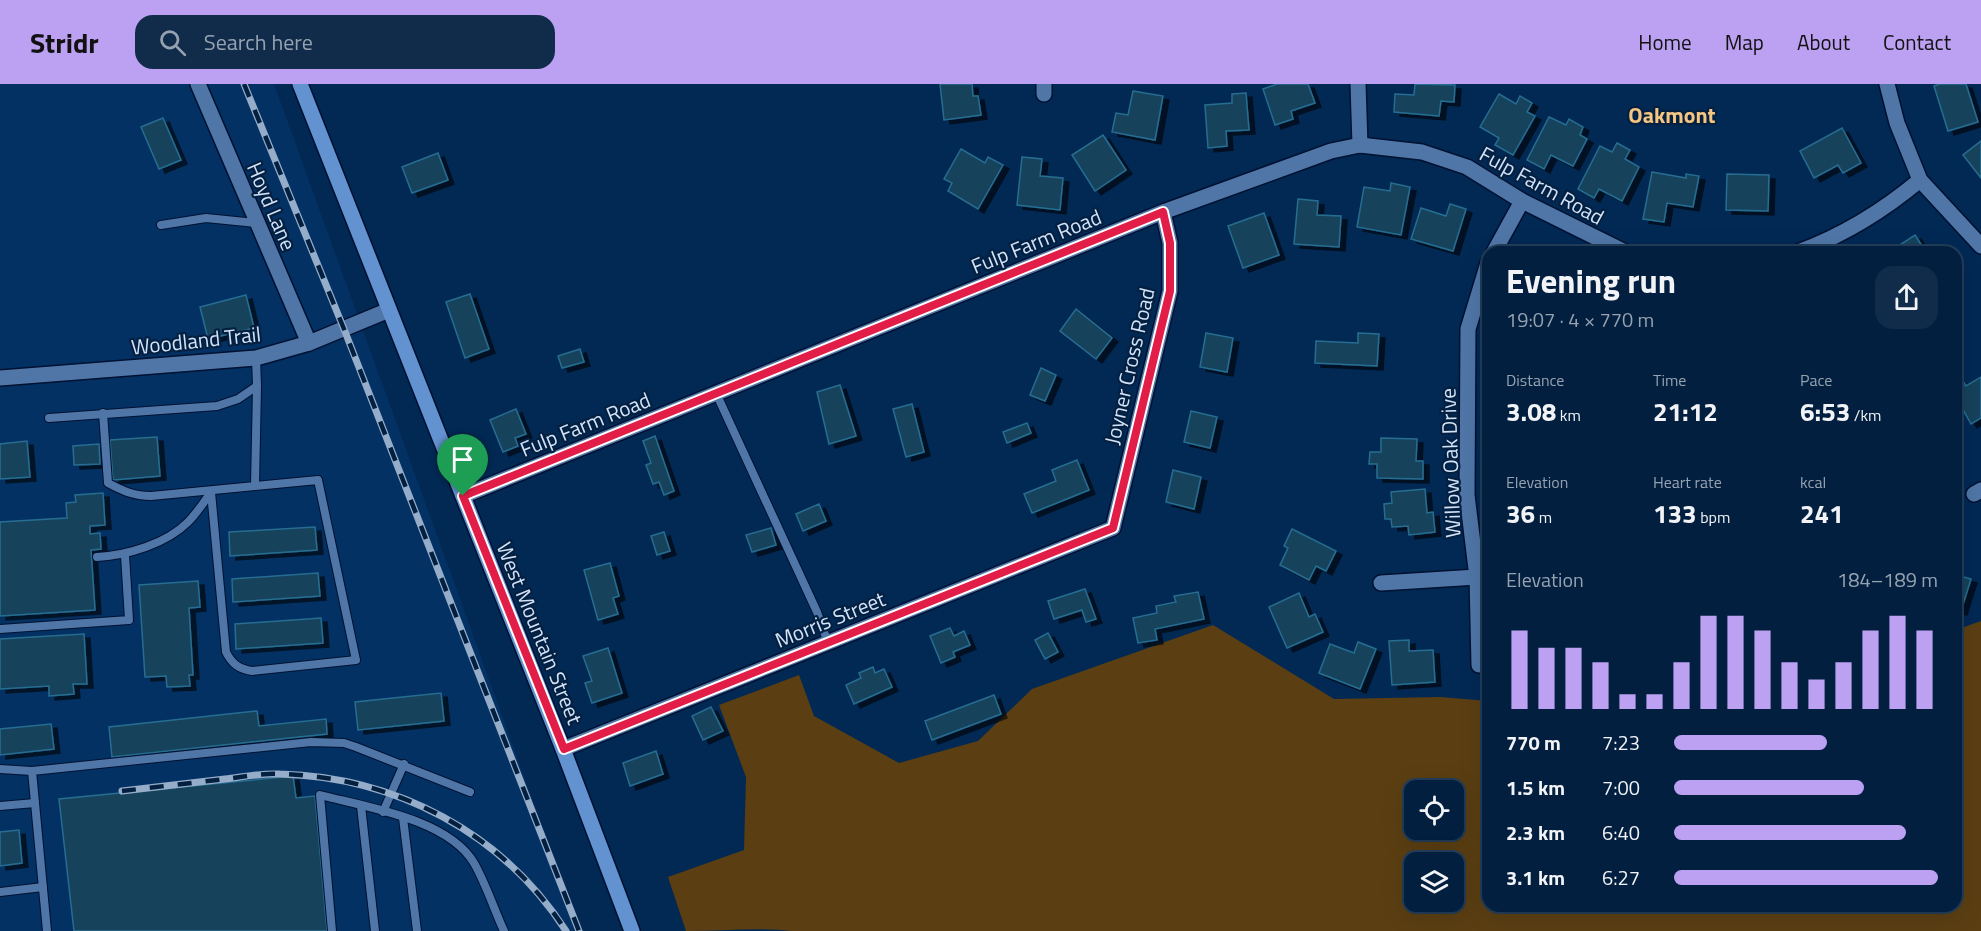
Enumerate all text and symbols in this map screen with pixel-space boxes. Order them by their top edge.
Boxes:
search box [135,15,555,69]
text: Stridr [30,21,99,64]
text: Search here [204,25,313,59]
icon: search [156,26,189,59]
text: Home [1638,26,1692,58]
text: Map [1725,26,1764,58]
text: About [1797,26,1850,58]
text: Contact [1883,26,1951,58]
district label: Oakmont [1628,98,1716,132]
street label: Fulp Farm Road [1474,138,1610,232]
street label: Hoyd Lane [239,157,305,255]
street label: Fulp Farm Road [966,200,1106,282]
text: Evening run [1506,256,1676,306]
button: share [1875,266,1938,329]
street label: Joyner Cross Road [1095,285,1163,447]
text: 19:07 · 4 × 770 m [1506,304,1654,335]
street label: Woodland Trail [130,317,262,363]
text: Distance [1506,368,1564,392]
text: Time [1653,368,1686,392]
text: Pace [1800,368,1832,392]
street label: Fulp Farm Road [515,383,655,465]
street label: Willow Oak Drive [1431,388,1469,538]
text: 3.08 [1506,392,1556,431]
text: 21:12 [1653,392,1718,431]
text: 6:53 [1800,392,1850,431]
text: km [1556,403,1581,427]
text: /km [1850,403,1882,427]
pin [437,434,488,496]
icon: arrive [446,443,479,476]
text: Elevation [1506,470,1568,494]
text: Heart rate [1653,470,1722,494]
text: kcal [1800,470,1826,494]
text: 36 [1506,494,1535,533]
text: 133 [1653,494,1697,533]
text: 241 [1800,494,1844,533]
text: m [1535,505,1552,529]
text: bpm [1697,505,1730,529]
street label: West Mountain Street [489,537,591,730]
text: Elevation [1506,564,1584,595]
text: 184–189 m [1837,564,1938,595]
street label: Morris Street [770,582,890,656]
text: 770 m [1506,727,1561,758]
text: 7:23 [1602,727,1640,758]
text: 1.5 km [1506,772,1565,803]
text: 7:00 [1602,772,1640,803]
map controls [1404,780,1464,912]
button: locate [1404,780,1464,840]
text: 2.3 km [1506,817,1565,848]
text: 6:40 [1602,817,1640,848]
button: layers [1404,852,1464,912]
text: 3.1 km [1506,862,1565,893]
text: 6:27 [1602,862,1640,893]

